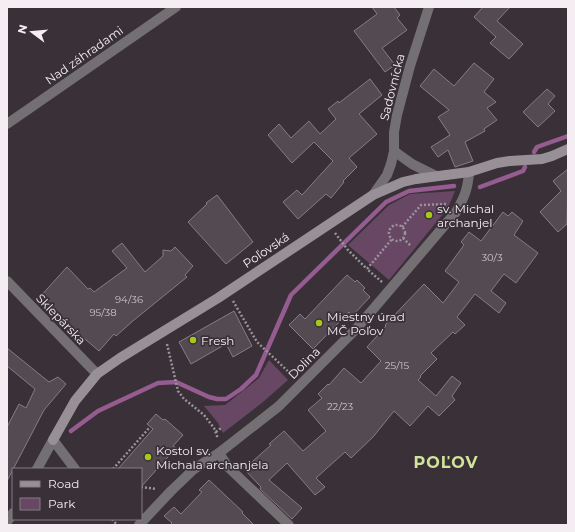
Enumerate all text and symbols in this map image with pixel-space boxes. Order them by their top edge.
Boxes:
north arrow [12,12,52,52]
street label: Nad záhradami [42,22,126,88]
text: N [14,23,30,35]
street label: Sadovnícka [376,52,408,122]
place label: sv. Michal archanjel [437,201,494,230]
marker: sv. Michal archanjel [424,210,434,220]
street label: Poľovská [240,229,292,271]
house number: 30/3 [481,251,503,264]
street label: Sklepárska [33,290,89,348]
house number: 94/36 [115,293,143,306]
house number: 95/38 [89,306,117,319]
place label: Miestny úrad MČ Poľov [327,309,405,338]
marker: Miestny úrad MČ Poľov [314,318,324,328]
place label: Fresh [201,333,234,348]
marker: Fresh [188,335,198,345]
street label: Dolina [285,344,323,382]
house number: 25/15 [385,359,409,372]
house number: 22/23 [327,400,353,413]
place label: Kostol sv. Michala archanjela [156,443,269,472]
marker: Kostol sv. Michala archanjela [143,452,153,462]
district label: POĽOV [414,453,478,472]
legend [12,468,142,520]
text: Road [48,476,79,491]
text: Park [48,496,76,511]

